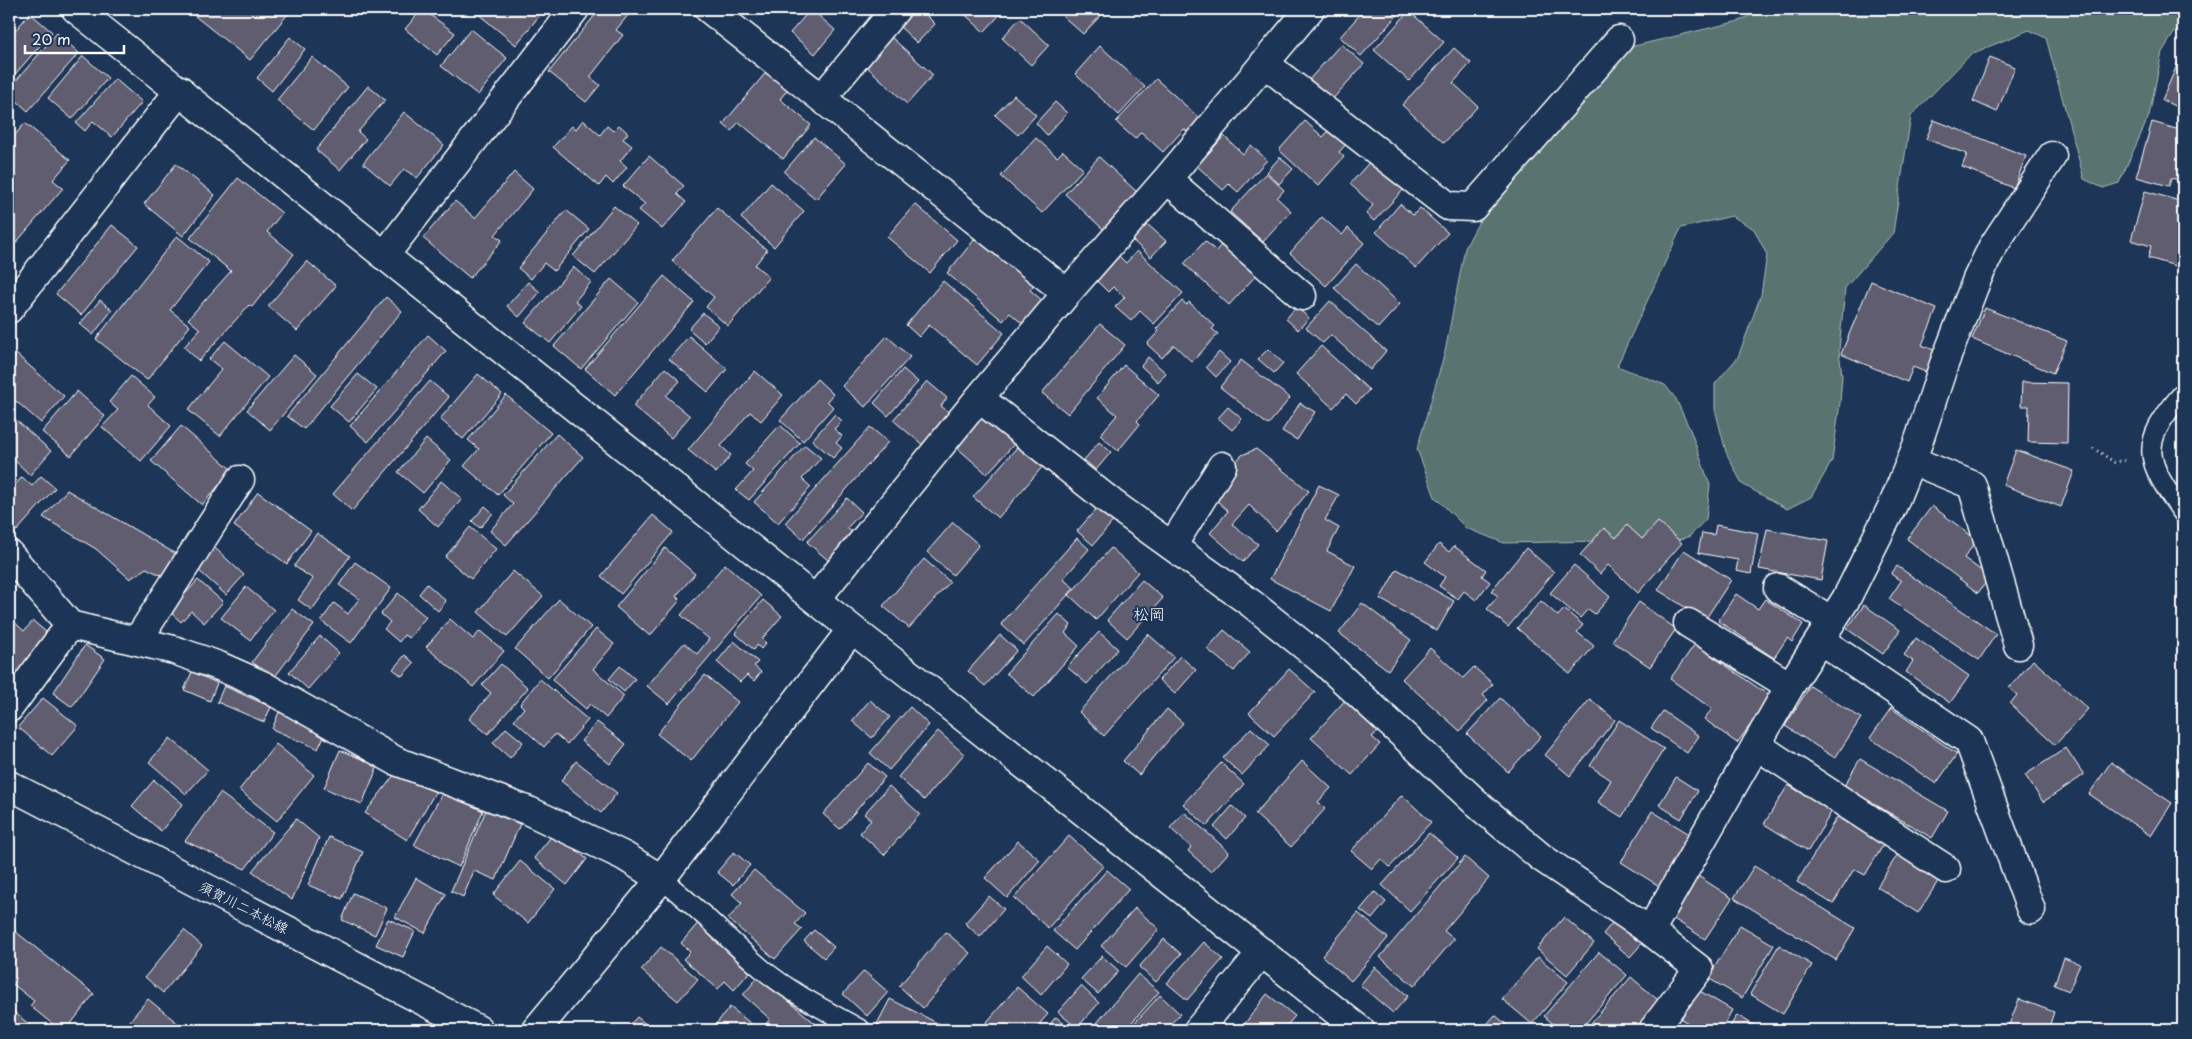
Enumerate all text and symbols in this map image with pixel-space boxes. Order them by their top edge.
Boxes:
scale bar [25,22,124,54]
text: 20 m [32,27,71,50]
district label: 松岡 [1133,601,1165,625]
street label: 須賀川二本松線 [196,875,292,939]

